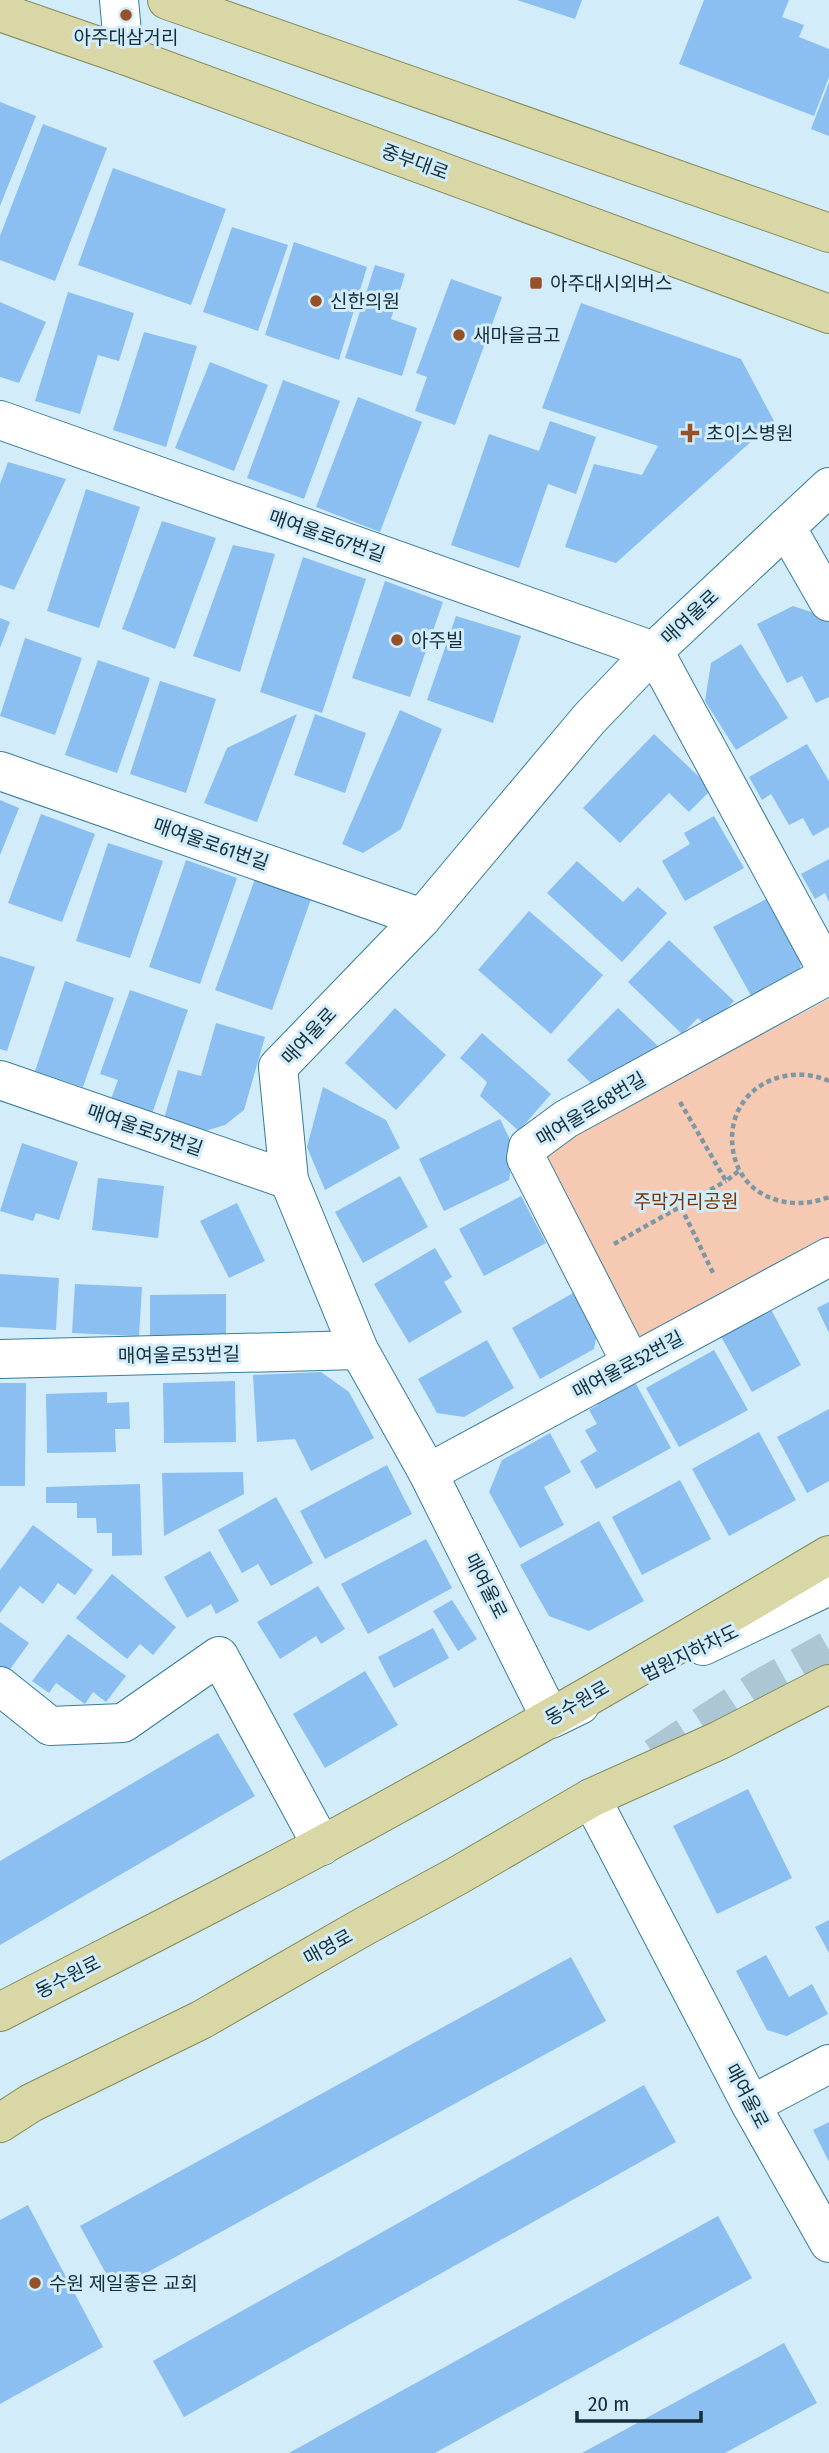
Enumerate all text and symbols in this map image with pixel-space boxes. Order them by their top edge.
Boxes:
marker: 아주대삼거리 [118,7,134,23]
place label: 아주대삼거리 [74,26,178,49]
street label: 중부대로 [378,139,452,185]
place label: 아주대시외버스 [550,272,672,295]
marker: 아주대시외버스 [528,275,544,291]
place label: 신한의원 [330,290,400,313]
marker: 신한의원 [308,293,324,309]
place label: 새마을금고 [473,324,560,347]
marker: 새마을금고 [451,327,467,343]
place label: 초이스병원 [706,422,793,445]
marker: 초이스병원 [680,423,700,443]
street label: 매여울로67번길 [266,505,388,567]
street label: 매여울로 [657,585,723,649]
place label: 아주빌 [411,629,463,652]
marker: 아주빌 [389,632,405,648]
street label: 매여울로61번길 [150,813,272,875]
street label: 매여울로 [277,1003,341,1069]
street label: 매여울로68번길 [532,1067,650,1151]
street label: 매여울로57번길 [84,1099,206,1161]
park label: 주막거리공원 [634,1190,738,1213]
street label: 매여울로52번길 [569,1326,687,1404]
street label: 매여울로53번길 [118,1342,240,1368]
street label: 매여울로 [460,1550,512,1622]
street label: 법원지하차도 [638,1620,742,1686]
street label: 동수원로 [541,1676,613,1730]
street label: 매영로 [299,1924,357,1970]
street label: 동수원로 [32,1951,104,2003]
street label: 매여울로 [720,2060,774,2132]
place label: 수원 제일좋은 교회 [49,2272,198,2295]
marker: 수원 제일좋은 교회 [27,2275,43,2291]
scale bar [577,2380,701,2424]
text: 20 m [588,2391,629,2417]

